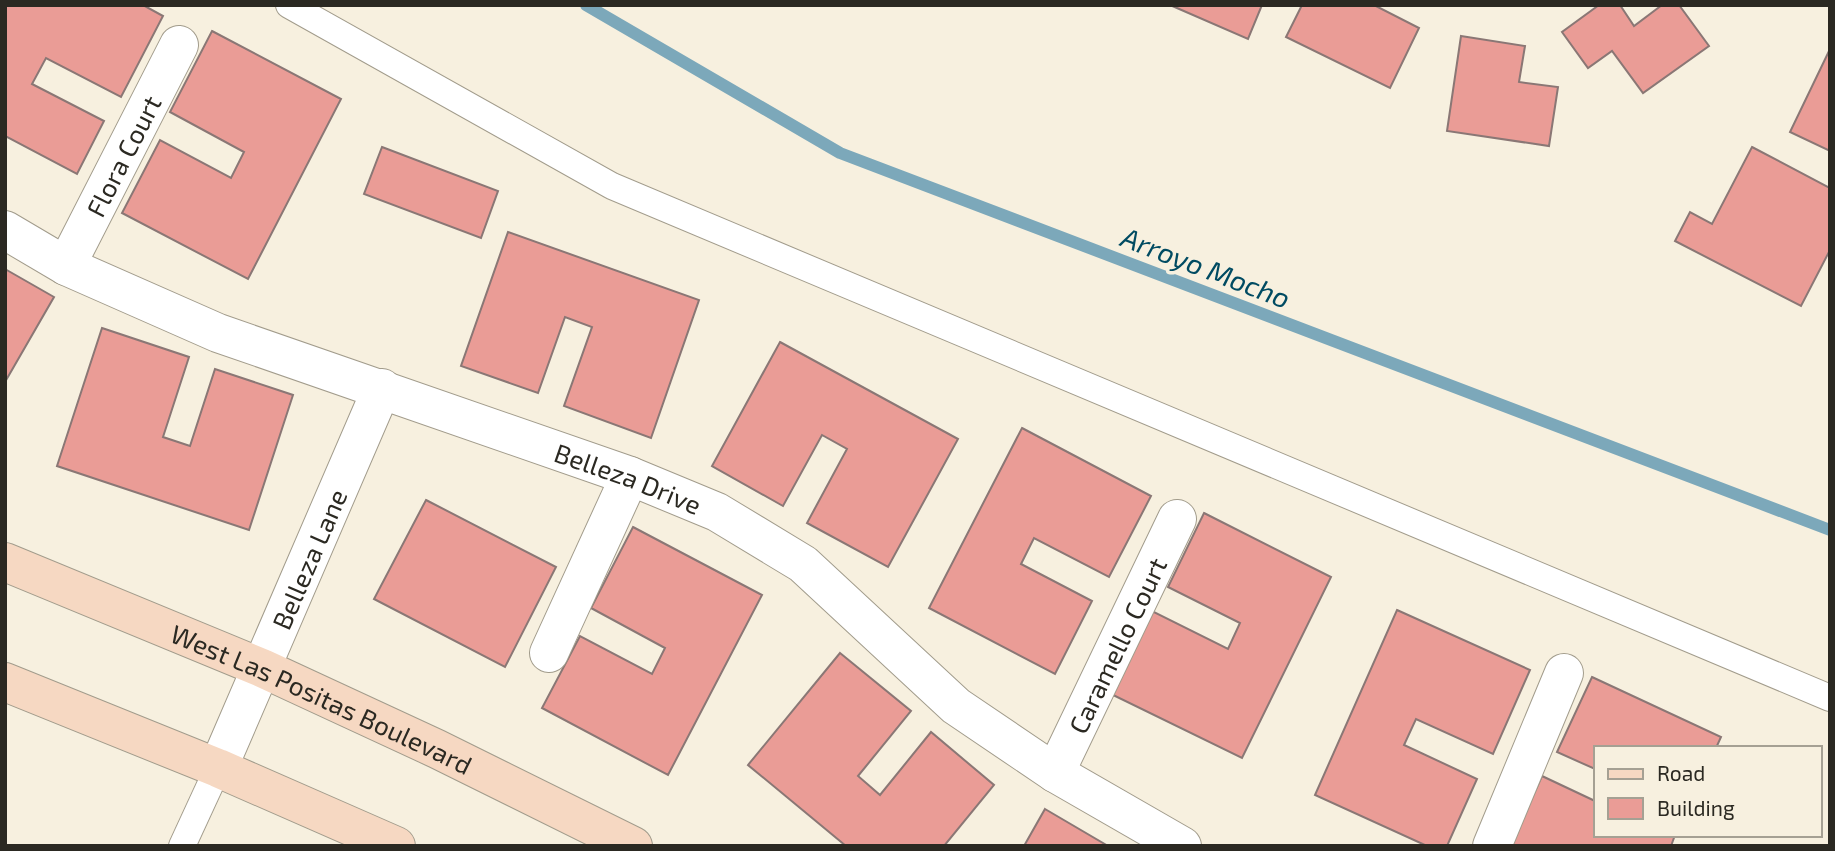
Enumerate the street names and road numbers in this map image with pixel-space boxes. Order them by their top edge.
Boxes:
street label: Flora Court [79,90,166,221]
street label: Belleza Drive [551,436,706,519]
street label: Belleza Lane [264,484,352,633]
street label: Caramello Court [1061,552,1172,738]
street label: West Las Positas Boulevard [167,617,478,780]

